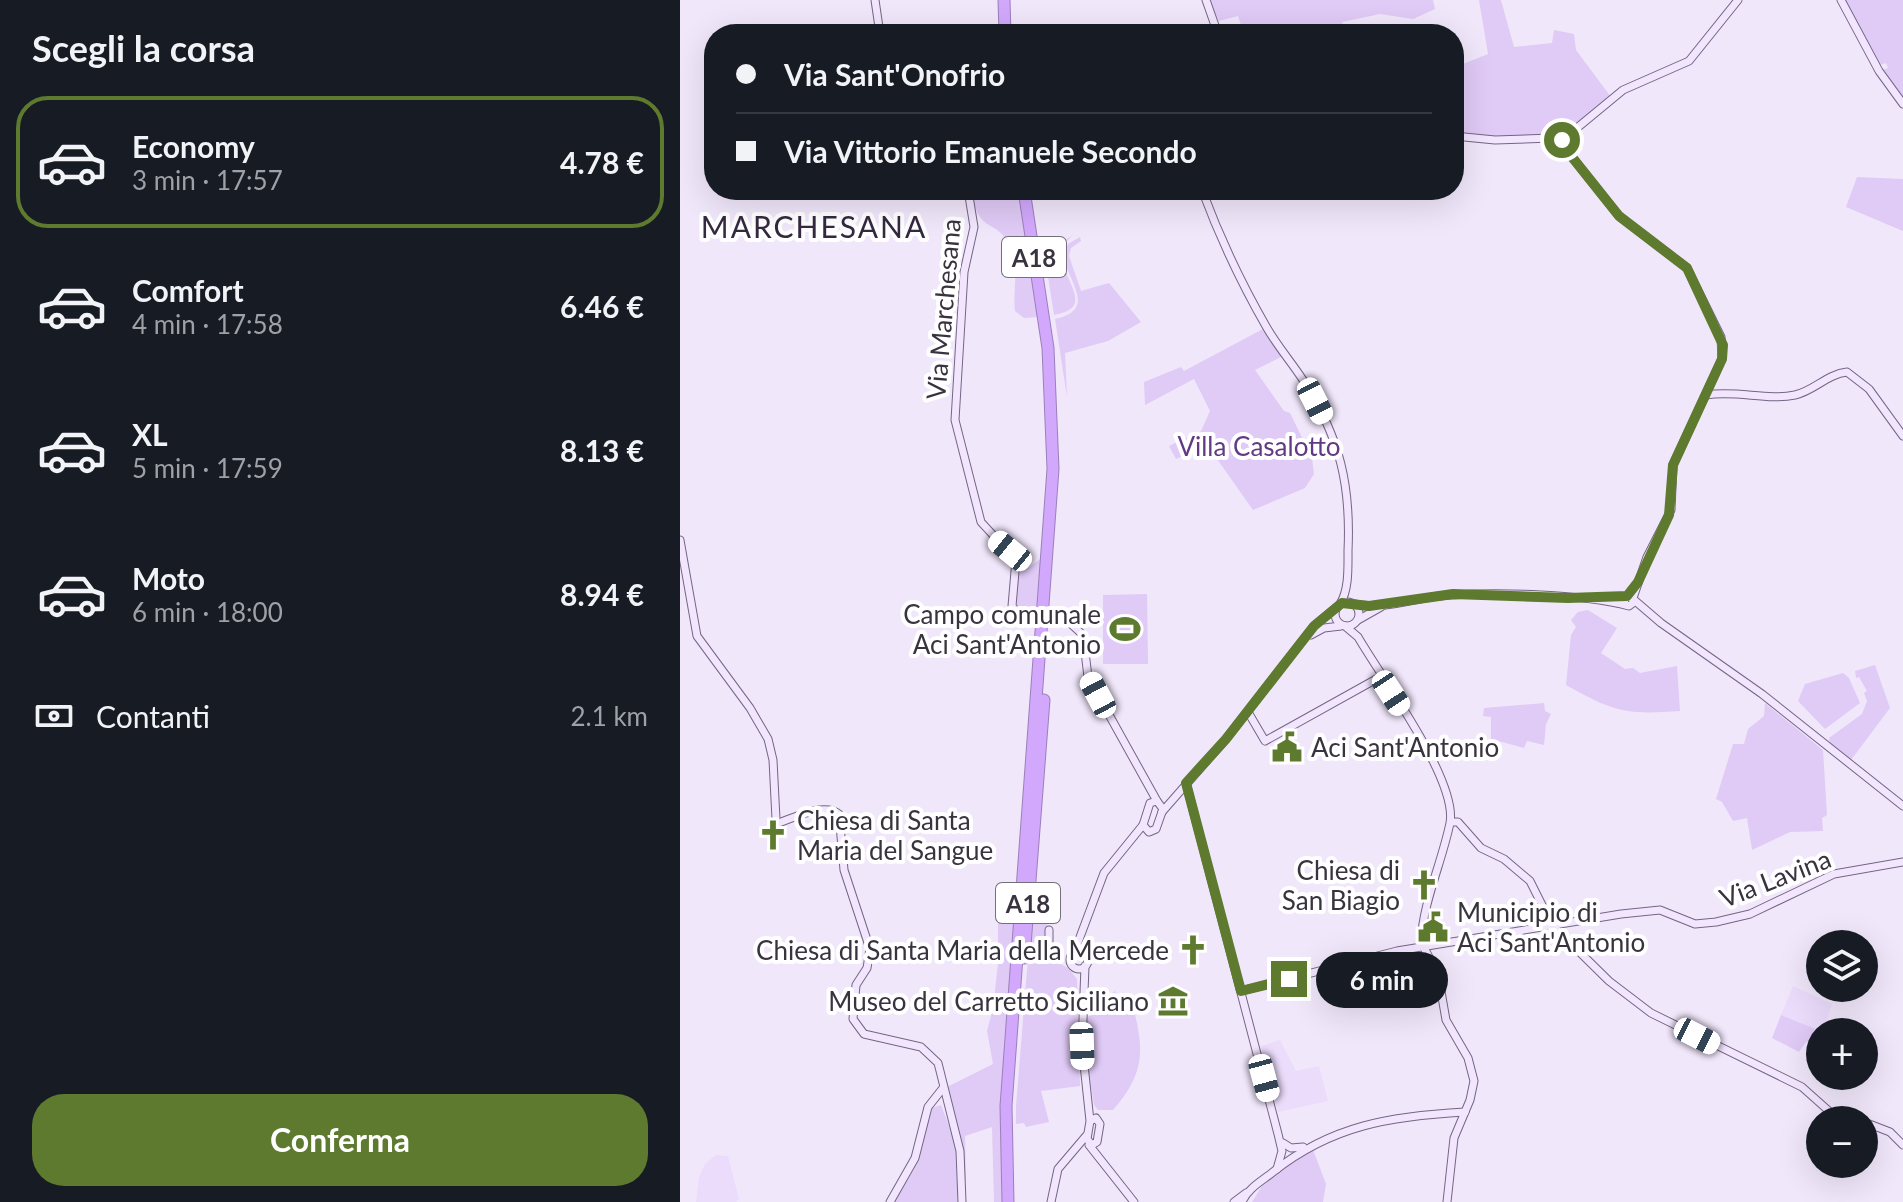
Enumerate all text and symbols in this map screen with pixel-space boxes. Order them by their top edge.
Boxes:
text: Scegli la corsa [32,26,255,70]
text: Via Sant'Onofrio [784,56,1005,92]
route start [1544,122,1580,158]
icon: car [36,126,108,198]
text: Economy [132,128,255,164]
text: Via Vittorio Emanuele Secondo [784,133,1197,169]
text: 4.78 € [560,144,644,180]
text: 3 min · 17:57 [132,164,283,196]
district label: MARCHESANA [701,208,927,244]
street label: Via Marchesana [919,217,967,401]
road number: A18 [1002,237,1066,277]
icon: car [36,270,108,342]
text: Comfort [132,272,244,308]
text: 6.46 € [560,288,644,324]
text: 4 min · 17:58 [132,308,283,340]
car [1293,374,1337,428]
icon: car [36,414,108,486]
text: XL [132,416,168,452]
park label: Villa Casalotto [1177,430,1341,462]
text: 8.13 € [560,432,644,468]
text: 5 min · 17:59 [132,452,283,484]
car [984,527,1036,575]
icon: car [36,558,108,630]
text: Moto [132,560,205,596]
text: 8.94 € [560,576,644,612]
text: 6 min · 18:00 [132,596,283,628]
place label: Campo comunale Aci Sant'Antonio [903,598,1101,660]
sports icon: Campo comunale Aci Sant'Antonio [1108,612,1142,646]
car [1368,666,1414,720]
car [1076,668,1120,722]
icon: cash [32,694,76,738]
text: Contanti [96,698,210,734]
text: 2.1 km [570,700,648,732]
public building icon: Aci Sant'Antonio [1270,730,1304,764]
place label: Aci Sant'Antonio [1311,731,1499,763]
place label: Chiesa di Santa Maria del Sangue [797,804,993,866]
church icon: Chiesa di Santa Maria del Sangue [756,818,790,852]
street label: Via Lavina [1715,842,1835,914]
place label: Chiesa di San Biagio [1282,854,1400,916]
church icon: Chiesa di San Biagio [1407,868,1441,902]
road number: A18 [996,883,1060,923]
place label: Municipio di Aci Sant'Antonio [1457,896,1645,958]
public building icon: Municipio di Aci Sant'Antonio [1416,910,1450,944]
map controls [1806,930,1878,1178]
button: layers [1806,930,1878,1002]
church icon: Chiesa di Santa Maria della Mercede [1176,933,1210,967]
place label: Chiesa di Santa Maria della Mercede [756,934,1169,966]
callout: 6 min [1317,951,1449,1007]
route end [1271,961,1307,997]
text: 6 min [1350,964,1414,996]
museum icon: Museo del Carretto Siciliano [1156,984,1190,1018]
place label: Museo del Carretto Siciliano [828,985,1149,1017]
car [1670,1014,1724,1058]
button: + [1806,1018,1878,1090]
car [1069,1022,1095,1070]
car [1246,1052,1282,1104]
button: Conferma [32,1094,648,1186]
button: − [1806,1106,1878,1178]

